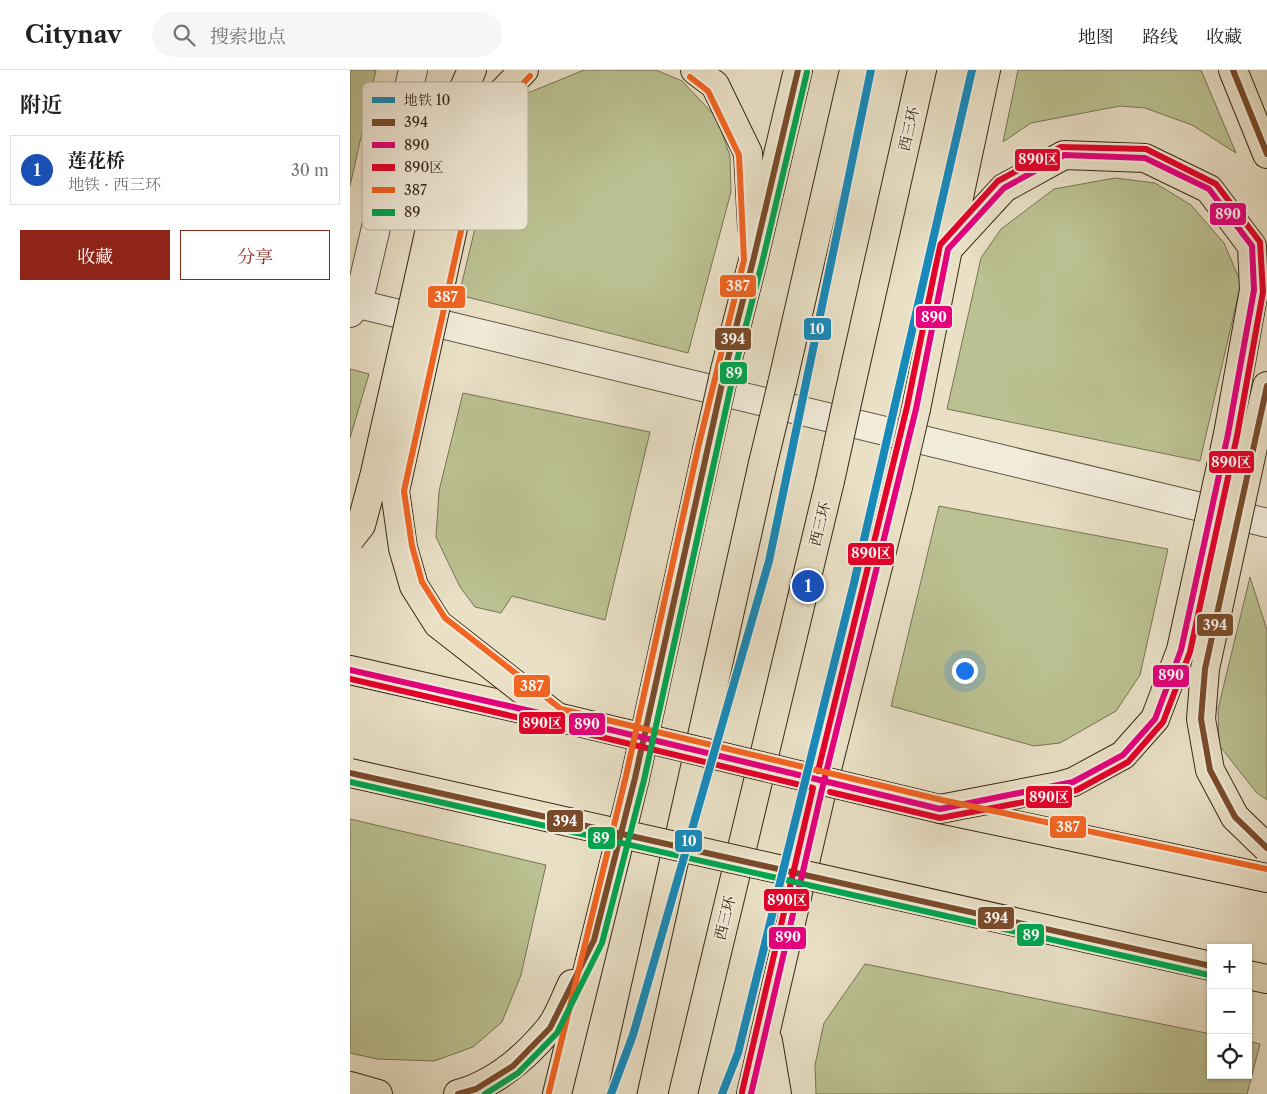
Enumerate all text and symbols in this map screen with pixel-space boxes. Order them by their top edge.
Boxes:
search box [152,12,502,57]
text: Citynav [25,20,122,49]
icon: search [170,21,198,49]
text: 搜索地点 [210,25,286,48]
text: 地图 [1078,26,1114,48]
text: 路线 [1142,26,1178,48]
text: 收藏 [1206,26,1242,48]
legend [362,82,528,230]
text: 地铁 10 [404,91,451,109]
text: 附近 [20,92,62,117]
street label: 西三环 [894,105,923,153]
text: 394 [404,113,428,131]
text: 890 [404,136,429,154]
line badge: 890区 [1014,148,1061,172]
text: 莲花桥 [68,149,125,172]
text: 890区 [1018,150,1058,168]
text: 890区 [404,158,443,176]
text: 1 [33,160,41,180]
text: 30 m [291,160,329,180]
text: 地铁 · 西三环 [68,174,161,194]
text: 387 [404,181,427,199]
line badge: 890 [1209,202,1247,226]
text: 89 [404,203,421,221]
text: 890 [1215,205,1241,223]
button: 收藏 [20,230,170,280]
button: 分享 [180,230,330,280]
line badge: 387 [719,274,757,298]
text: 387 [726,277,751,295]
line badge: 387 [427,285,466,309]
text: 387 [434,288,459,306]
line badge: 890 [915,305,953,329]
text: 890 [921,308,947,326]
line badge: 10 [803,317,832,341]
text: 10 [809,320,825,338]
line badge: 394 [714,327,752,351]
text: 394 [721,330,745,348]
line badge: 89 [719,361,748,385]
text: 89 [726,364,742,382]
line badge: 890区 [1208,450,1255,474]
text: 890区 [1211,453,1251,471]
street label: 西三环 [805,500,834,548]
line badge: 890区 [847,542,895,566]
text: 890区 [851,544,891,562]
pin: 1 [792,567,824,605]
line badge: 394 [1196,613,1234,637]
text: 394 [1203,616,1227,634]
your location [952,658,978,684]
line badge: 890 [1152,664,1190,688]
text: 890 [1158,666,1184,684]
line badge: 387 [513,674,551,698]
text: 387 [520,677,545,695]
line badge: 890区 [518,711,566,735]
line badge: 890 [568,712,606,736]
text: 890区 [522,714,562,732]
text: 890 [574,715,600,733]
line badge: 890区 [1025,785,1073,809]
text: 890区 [1029,788,1069,806]
line badge: 394 [546,809,584,833]
text: 394 [553,812,577,830]
line badge: 387 [1049,815,1087,839]
text: 387 [1056,818,1081,836]
line badge: 89 [587,826,616,850]
text: 89 [593,829,609,847]
line badge: 10 [674,829,703,853]
text: 10 [681,832,697,850]
line badge: 890区 [763,888,810,912]
text: 890区 [767,891,807,909]
street label: 西三环 [710,894,739,942]
line badge: 394 [977,906,1015,930]
text: 394 [984,909,1008,927]
line badge: 89 [1016,923,1045,947]
line badge: 890 [768,926,807,950]
text: 89 [1023,926,1039,944]
text: 890 [775,928,801,946]
map controls [1207,944,1252,1079]
button: + [1207,944,1252,989]
button: − [1207,989,1252,1034]
button: locate [1207,1034,1252,1079]

